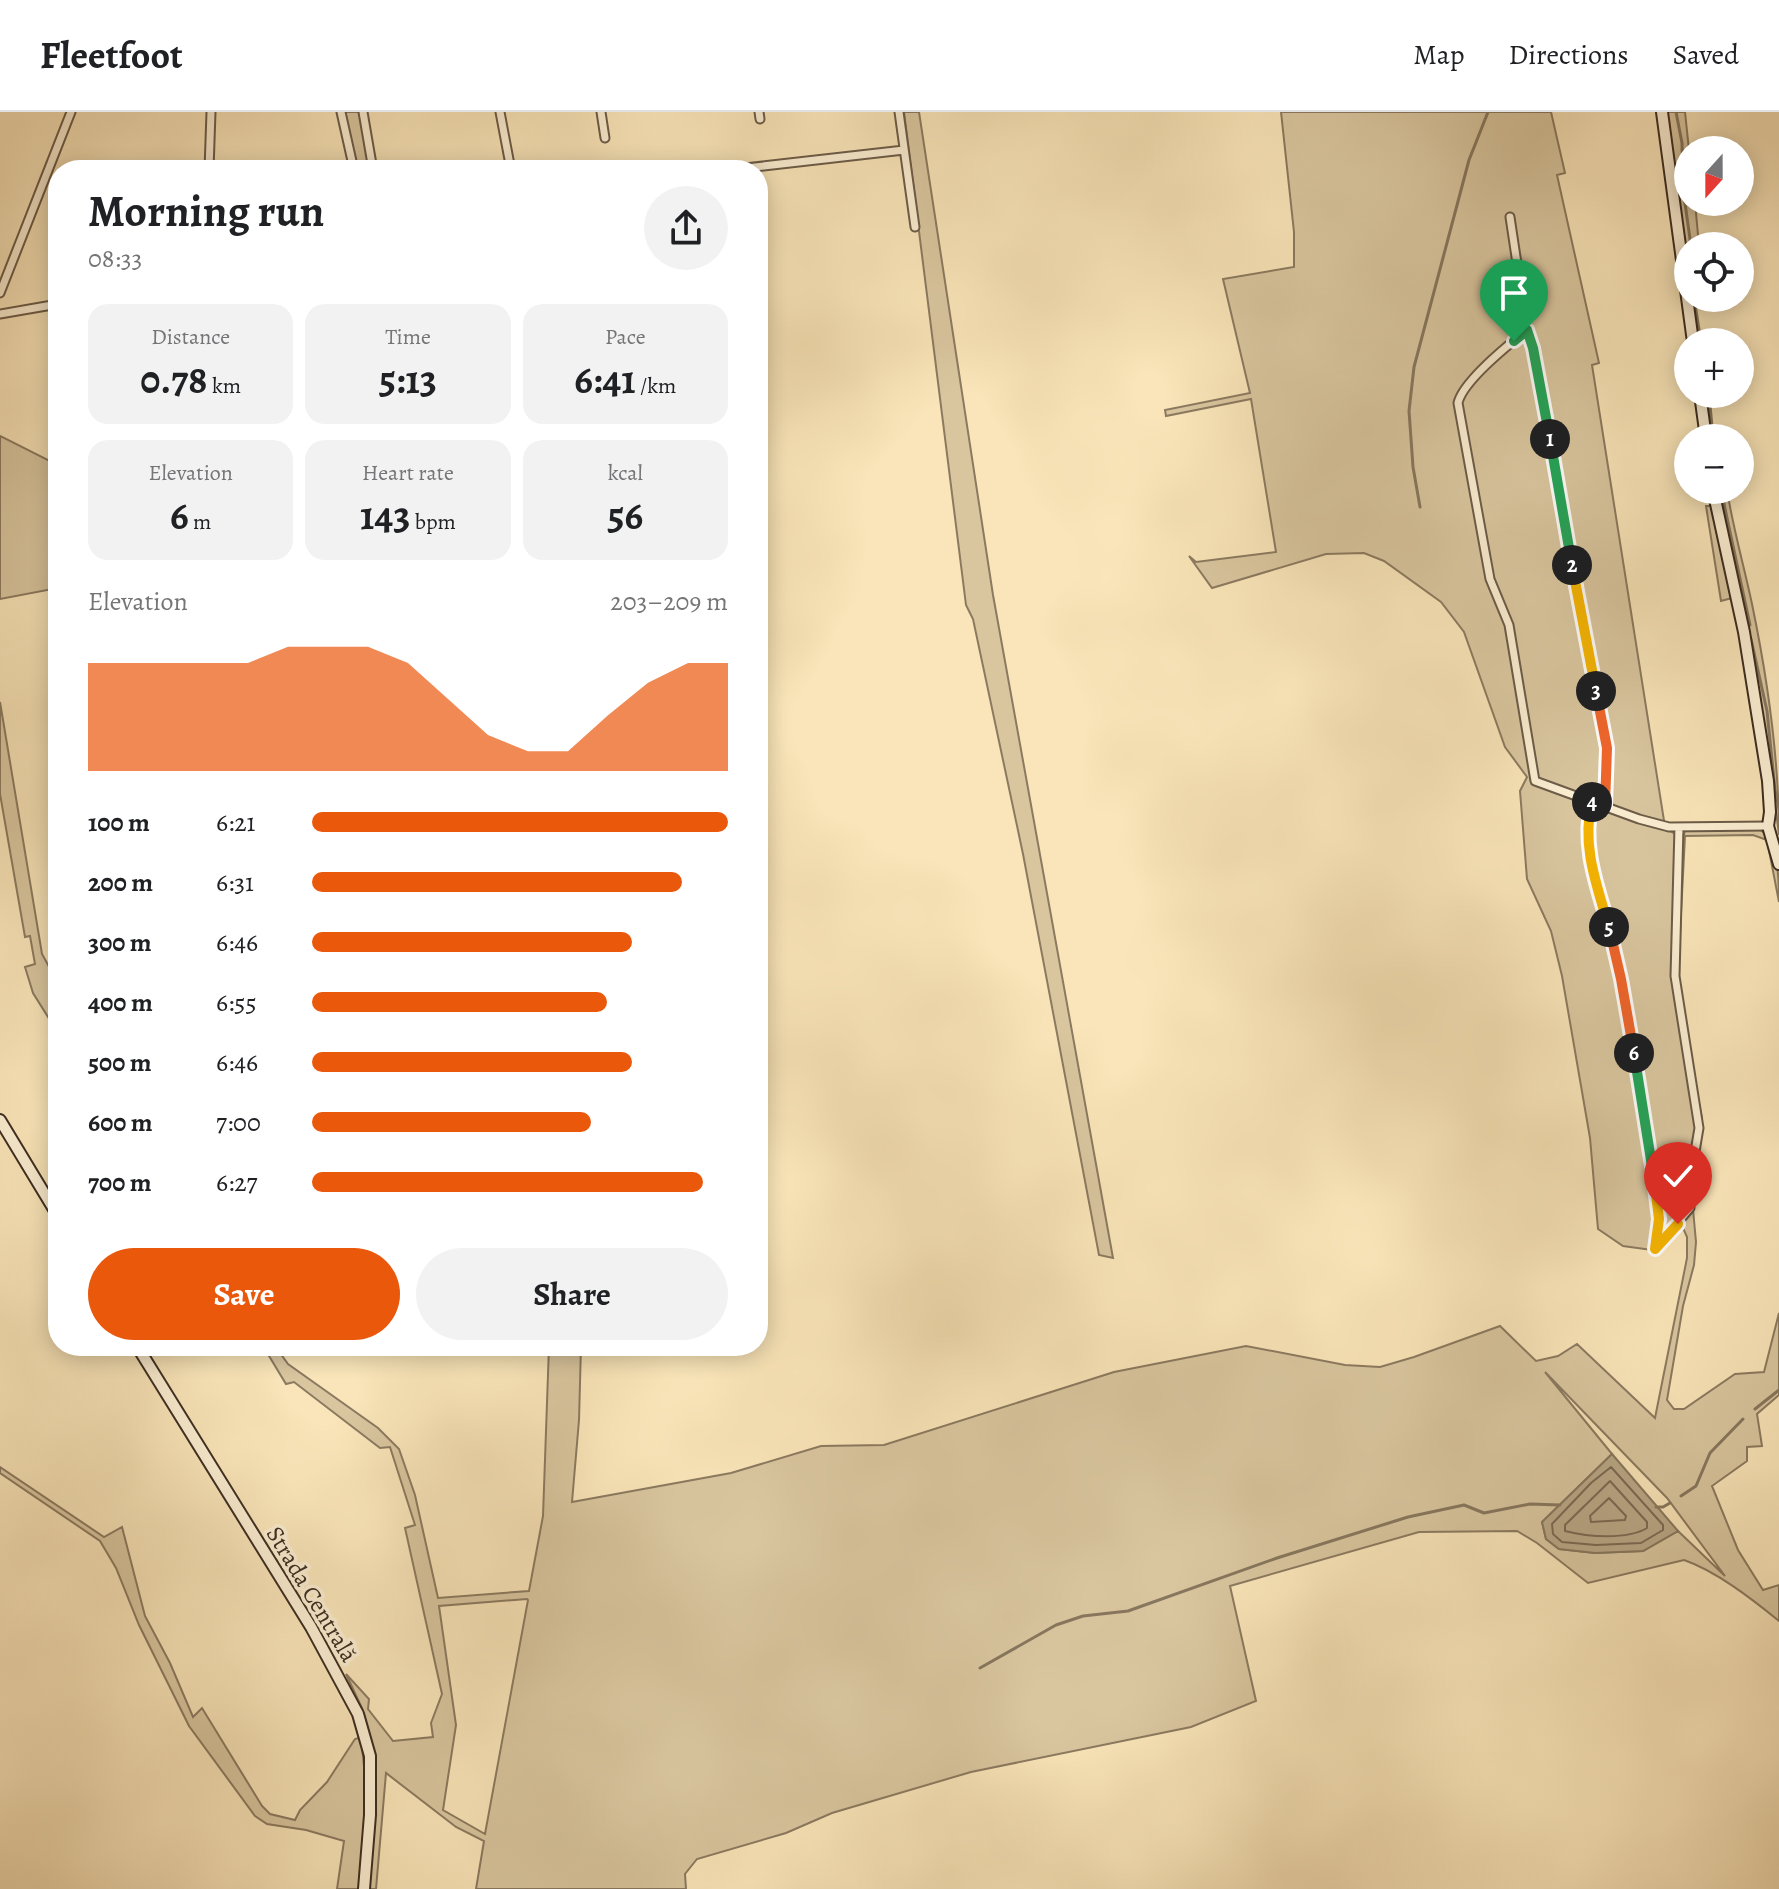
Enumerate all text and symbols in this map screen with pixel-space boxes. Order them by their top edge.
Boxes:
text: Fleetfoot [40,29,183,81]
text: Map [1413,36,1464,74]
text: Directions [1508,36,1629,74]
text: Saved [1673,36,1739,74]
north arrow [1674,136,1754,216]
map controls [1674,136,1754,504]
text: Morning run [88,181,324,241]
button: share [644,186,728,270]
button: locate [1674,232,1754,312]
text: 08:33 [88,241,142,276]
pin [1480,259,1548,341]
icon: arrive [1492,271,1536,315]
text: Distance [151,322,230,352]
text: Time [385,322,431,352]
text: Pace [605,322,646,352]
button: + [1674,328,1754,408]
text: 0.78 [140,352,208,407]
text: 5:13 [379,352,437,407]
text: 6:41 [574,352,636,407]
text: km [208,371,241,401]
text: /km [636,371,676,401]
pin: 1 [1530,419,1570,459]
text: 1 [1546,424,1554,454]
button: − [1674,424,1754,504]
text: Elevation [148,458,233,488]
text: Heart rate [362,458,454,488]
text: kcal [608,458,643,488]
text: 6 [170,488,189,543]
text: 143 [360,488,410,543]
text: 56 [607,488,643,543]
text: m [189,507,211,537]
text: bpm [410,507,456,537]
pin: 2 [1552,545,1592,585]
text: 2 [1567,550,1577,580]
text: Elevation [88,584,188,619]
text: 203–209 m [610,584,728,619]
pin: 3 [1576,671,1616,711]
text: 3 [1591,676,1601,706]
pin: 4 [1572,782,1612,822]
text: 4 [1587,787,1597,817]
text: 100 m [88,805,150,840]
text: 6:21 [216,805,255,840]
text: 200 m [88,865,153,900]
text: 6:31 [216,865,254,900]
pin: 5 [1589,907,1629,947]
text: 5 [1604,912,1614,942]
text: 300 m [88,925,152,960]
text: 6:46 [216,925,258,960]
text: 400 m [88,985,153,1020]
text: 6:55 [216,985,257,1020]
pin: 6 [1614,1033,1654,1073]
text: 6 [1629,1038,1639,1068]
text: 500 m [88,1045,152,1080]
text: 6:46 [216,1045,258,1080]
text: 600 m [88,1105,153,1140]
text: 7:00 [216,1105,261,1140]
pin [1644,1142,1712,1224]
icon: check [1656,1154,1700,1198]
text: 700 m [88,1165,152,1200]
text: 6:27 [216,1165,257,1200]
button: Save [88,1248,400,1340]
button: Share [416,1248,728,1340]
street label: Strada Centrală [259,1520,366,1669]

